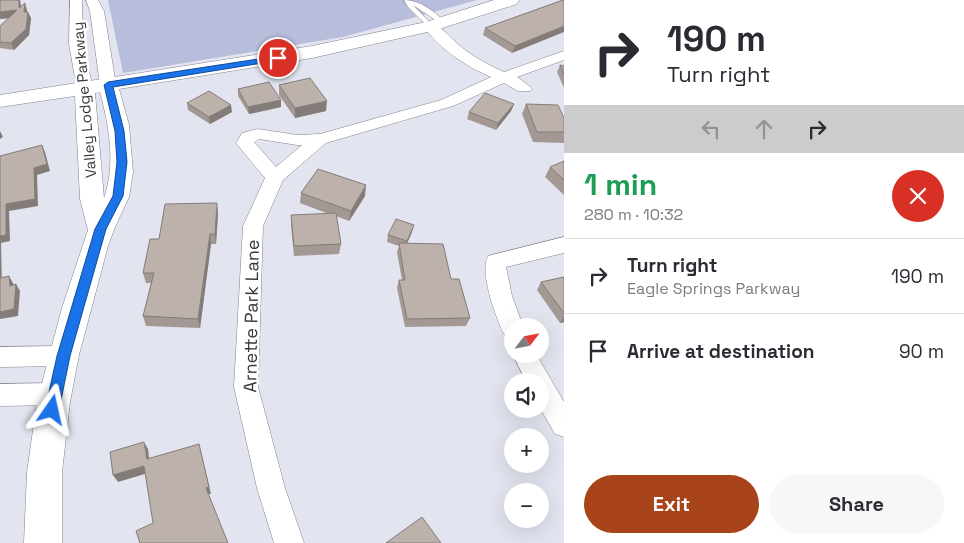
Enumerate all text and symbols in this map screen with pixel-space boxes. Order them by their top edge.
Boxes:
text: 190 m [667,17,766,61]
icon: right [584,20,649,85]
street label: Valley Lodge Parkway [68,21,100,179]
pin [257,37,299,79]
icon: arrive [264,44,292,72]
text: Turn right [667,60,770,88]
icon: left [697,115,725,143]
icon: ahead [750,115,778,143]
icon: right [803,115,831,143]
text: 1 min [584,165,657,204]
button: close [892,170,944,222]
text: 280 m · 10:32 [584,204,683,225]
street label: Arnette Park Lane [238,239,264,393]
text: Turn right [627,253,717,278]
icon: right [584,262,612,290]
text: 190 m [891,264,944,289]
text: Eagle Springs Parkway [627,278,800,299]
north arrow [504,318,549,362]
map controls [504,318,549,528]
icon: arrive [584,337,612,365]
text: Arrive at destination [627,339,815,364]
text: 90 m [899,339,944,364]
button: sound [504,373,549,418]
position arrow [25,383,77,435]
button: + [504,428,549,473]
button: Exit [584,475,759,533]
button: Share [769,475,944,533]
button: − [504,483,549,528]

